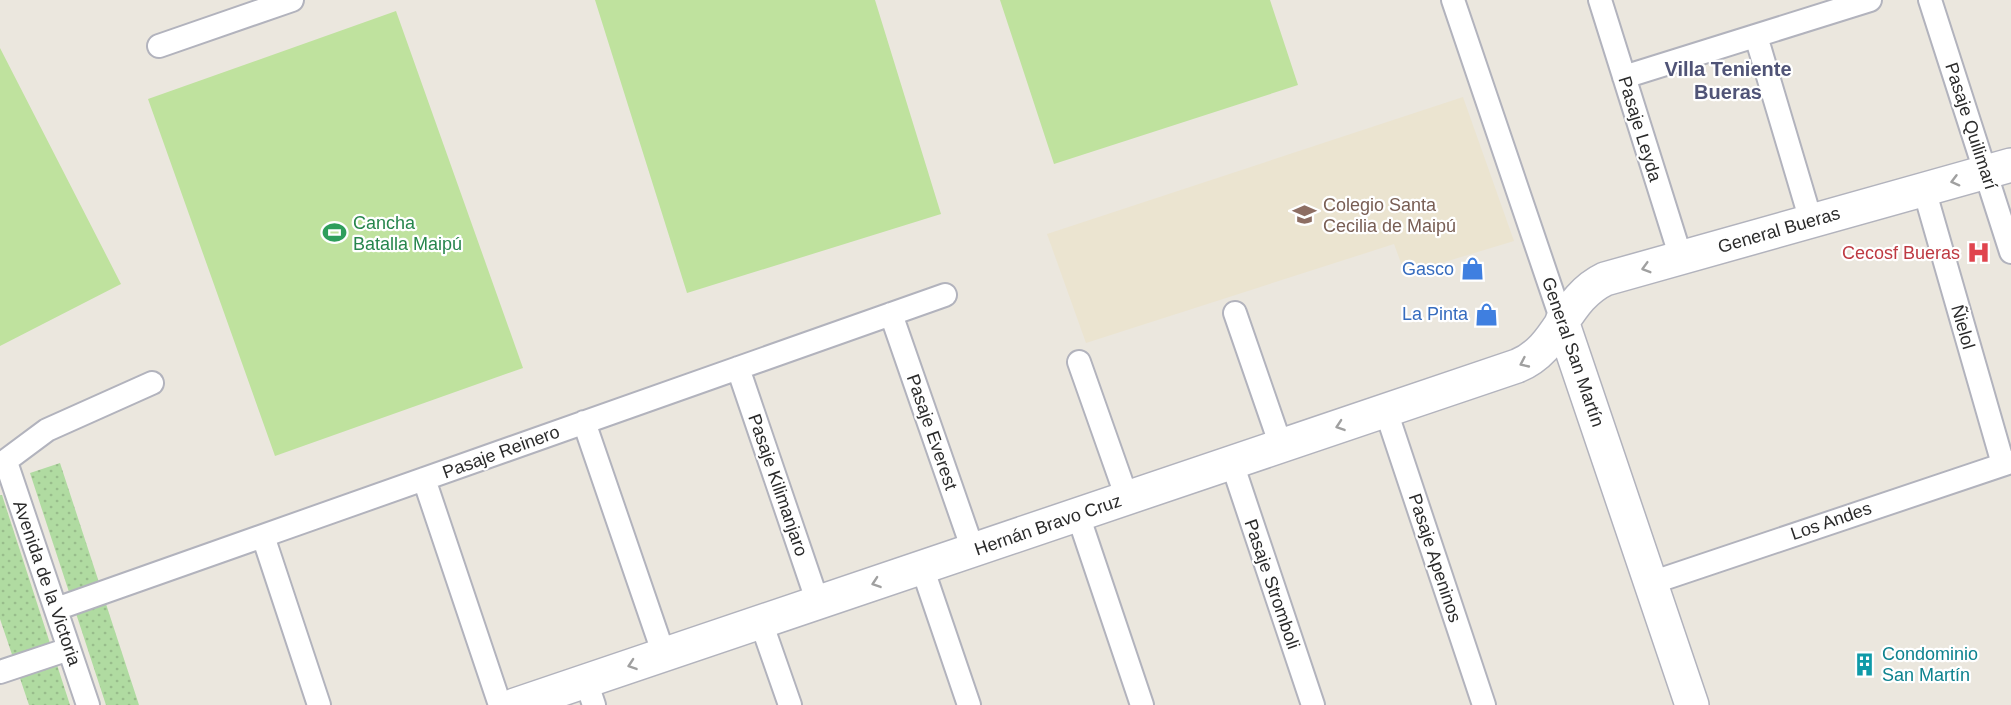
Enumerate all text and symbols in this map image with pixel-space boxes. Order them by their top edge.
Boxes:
district label: Villa Teniente Bueras [1664,58,1792,103]
street label: Pasaje Quilimarí [1941,60,2001,192]
street label: Pasaje Leyda [1614,74,1666,185]
one-way arrow [1950,174,1960,186]
place label: Colegio Santa Cecilia de Maipú [1323,195,1456,236]
school or university icon: Colegio Santa Cecilia de Maipú [1292,202,1318,228]
street label: General Bueras [1716,203,1842,257]
place label: Cancha Batalla Maipú [353,213,462,254]
sports icon: Cancha Batalla Maipú [322,220,348,246]
hospital icon: Cecosf Bueras [1965,240,1991,266]
place label: Cecosf Bueras [1842,243,1960,263]
shop icon: Gasco [1459,256,1485,282]
place label: Gasco [1402,259,1454,279]
one-way arrow [1641,261,1651,273]
street label: General San Martín [1538,274,1608,430]
shop icon: La Pinta [1473,301,1499,327]
street label: Ñielol [1947,302,1980,351]
place label: La Pinta [1402,304,1469,324]
one-way arrow [1519,355,1530,367]
street label: Pasaje Everest [903,372,961,492]
street label: Pasaje Kilimanjaro [744,411,812,559]
one-way arrow [1335,419,1346,432]
street label: Pasaje Reinero [440,422,562,482]
street label: Hernán Bravo Cruz [972,490,1124,560]
street label: Pasaje Apeninos [1405,491,1465,625]
street label: Avenida de la Victoria [9,498,85,669]
street label: Los Andes [1788,498,1874,544]
street label: Pasaje Stromboli [1240,516,1304,652]
one-way arrow [871,576,882,588]
place label: Condominio San Martín [1882,644,1978,685]
building icon: Condominio San Martín [1851,651,1877,677]
one-way arrow [627,658,638,671]

